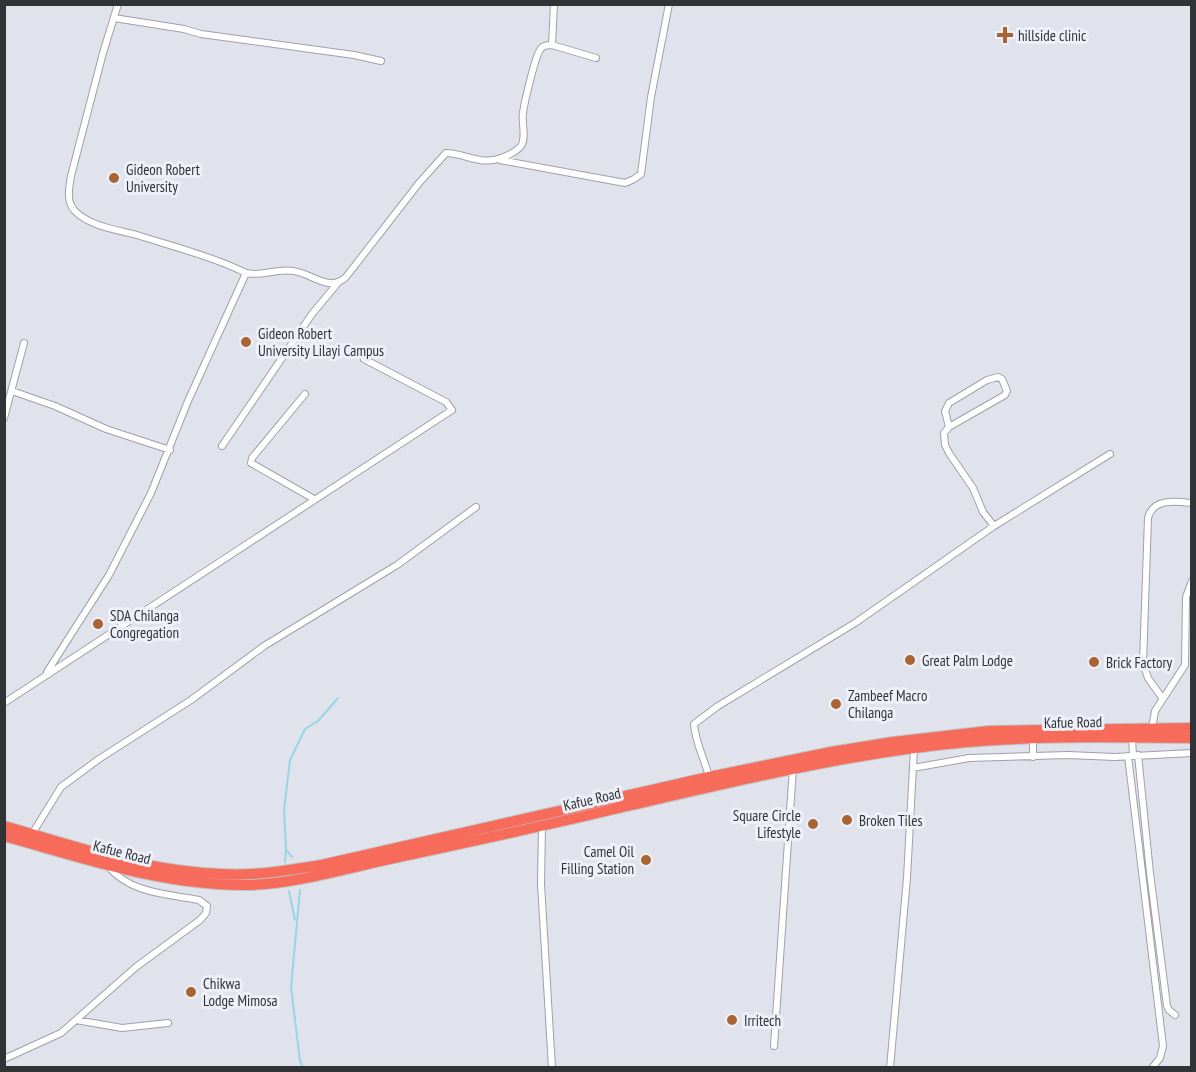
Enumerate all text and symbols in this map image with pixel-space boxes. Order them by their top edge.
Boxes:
marker: hillside clinic [996,26,1014,44]
place label: hillside clinic [1018,26,1087,45]
place label: Gideon Robert University [126,160,200,196]
marker: Gideon Robert University [107,171,121,185]
place label: Gideon Robert University Lilayi Campus [258,324,384,360]
marker: Gideon Robert University Lilayi Campus [239,335,253,349]
place label: SDA Chilanga Congregation [110,606,179,642]
marker: SDA Chilanga Congregation [91,617,105,631]
place label: Great Palm Lodge [922,651,1013,670]
marker: Great Palm Lodge [903,653,917,667]
place label: Brick Factory [1106,653,1173,672]
marker: Brick Factory [1087,655,1101,669]
place label: Zambeef Macro Chilanga [848,686,927,722]
marker: Zambeef Macro Chilanga [829,697,843,711]
street label: Kafue Road [1044,712,1102,732]
street label: Kafue Road [561,783,623,815]
place label: Square Circle Lifestyle [733,806,801,842]
place label: Broken Tiles [859,811,923,830]
marker: Broken Tiles [840,813,854,827]
marker: Square Circle Lifestyle [806,817,820,831]
street label: Kafue Road [91,836,153,868]
place label: Camel Oil Filling Station [561,842,635,878]
marker: Camel Oil Filling Station [639,853,653,867]
place label: Chikwa Lodge Mimosa [203,974,278,1010]
marker: Chikwa Lodge Mimosa [184,985,198,999]
place label: Irritech [744,1011,781,1030]
marker: Irritech [725,1013,739,1027]

